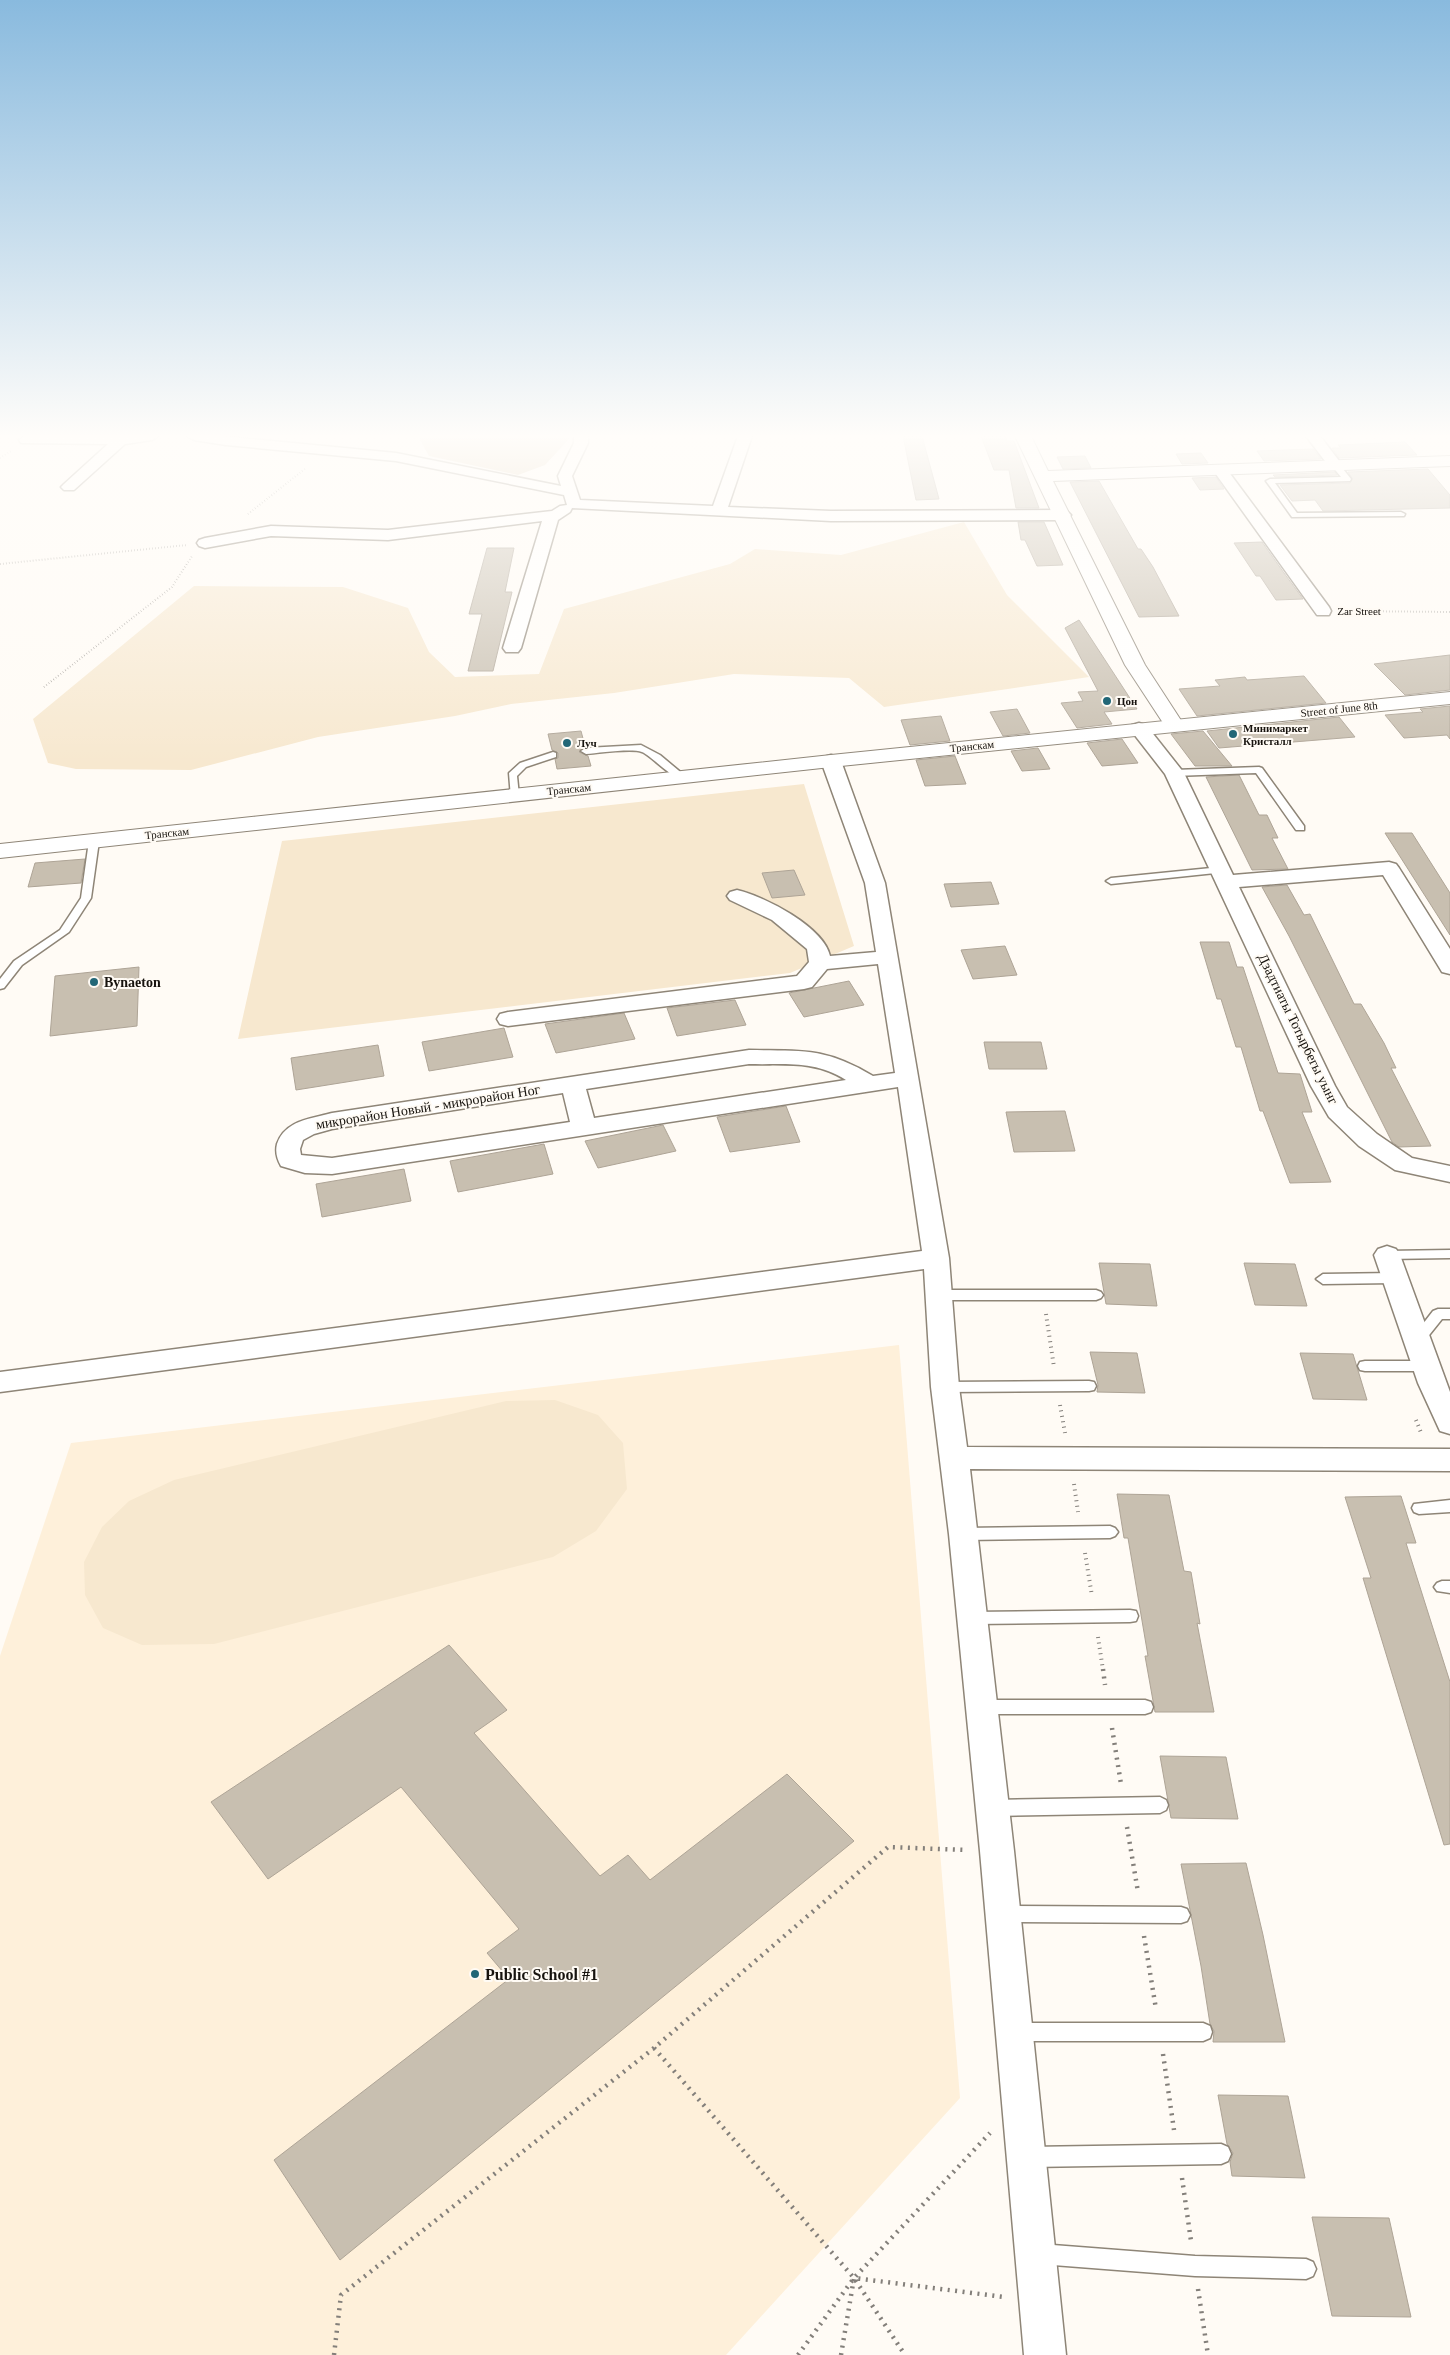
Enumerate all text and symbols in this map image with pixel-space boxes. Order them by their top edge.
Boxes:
street label: Zar Street [1337,605,1381,617]
marker: Цон [1101,695,1113,707]
place label: Цон [1117,695,1138,707]
street label: Street of June 8th [1300,699,1379,719]
place label: Минимаркет Кристалл [1243,722,1308,747]
marker: Минимаркет Кристалл [1227,728,1239,740]
marker: Луч [561,737,573,749]
place label: Луч [577,737,597,749]
street label: Транскам [949,738,995,754]
street label: Транскам [546,781,592,797]
street label: Транскам [144,825,190,841]
street label: Дзадтиаты Тотырбегы уынг [1255,951,1341,1107]
place label: Bynaeton [104,975,161,990]
marker: Bynaeton [88,976,100,988]
street label: микрорайон Новый - микрорайон Ног [315,1082,541,1132]
place label: Public School #1 [485,1966,598,1983]
marker: Public School #1 [469,1968,481,1980]

